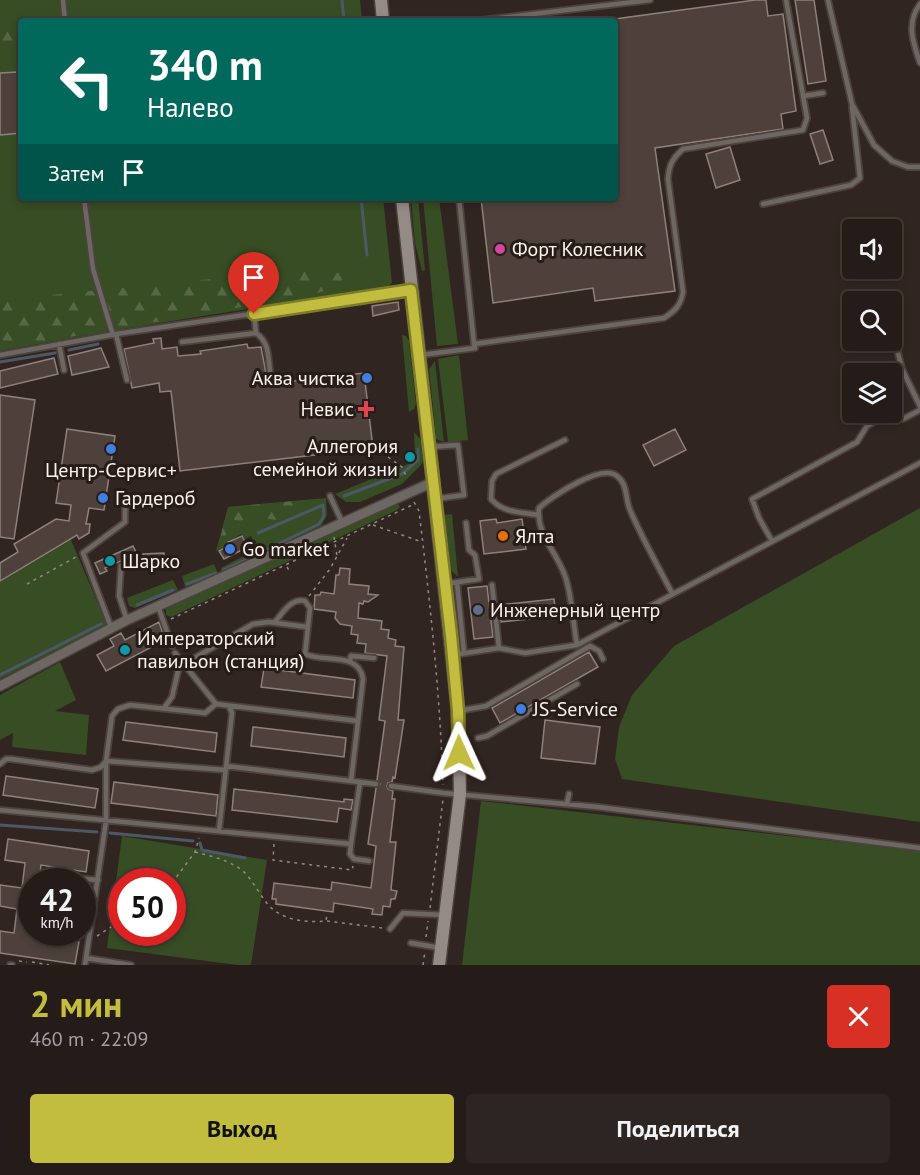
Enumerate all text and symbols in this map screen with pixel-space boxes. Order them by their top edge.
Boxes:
text: 340 m [147,37,263,92]
icon: left [48,42,126,120]
text: Налево [147,90,234,124]
icon: arrive [117,156,150,189]
text: Затем [48,159,105,187]
map controls [842,219,902,423]
button: sound [842,219,902,279]
place label: Форт Колесник [512,236,644,262]
marker: Форт Колесник [493,242,507,256]
pin [228,252,279,314]
icon: arrive [237,261,270,294]
button: search [842,291,902,351]
button: layers [842,363,902,423]
place label: Аква чистка [252,365,355,391]
marker: Аква чистка [360,371,374,385]
place label: Невис [300,396,354,422]
marker: Невис [359,402,373,416]
place label: Аллегория семейной жизни [253,433,398,482]
marker: Центр-Сервис+ [104,442,118,456]
marker: Аллегория семейной жизни [403,450,417,464]
place label: Центр-Сервис+ [45,457,177,483]
place label: Гардероб [115,485,196,511]
marker: Гардероб [96,491,110,505]
place label: Ялта [515,523,554,549]
marker: Ялта [496,529,510,543]
place label: Go market [242,536,330,562]
marker: Go market [223,542,237,556]
place label: Шарко [122,548,180,574]
marker: Шарко [103,554,117,568]
place label: Инженерный центр [490,597,660,623]
marker: Инженерный центр [471,603,485,617]
place label: Императорский павильон (станция) [137,625,304,674]
marker: Императорский павильон (станция) [118,643,132,657]
place label: JS-Service [532,696,618,722]
marker: JS-Service [514,702,528,716]
position arrow [427,721,491,785]
speed limit sign: 50 [108,868,186,946]
text: 42 [40,880,74,919]
text: km/h [41,913,73,932]
text: 2 мин [30,980,122,1027]
button: close [827,985,890,1048]
text: 460 m · 22:09 [30,1026,148,1052]
button: Выход [30,1094,454,1163]
button: Поделиться [466,1094,890,1163]

